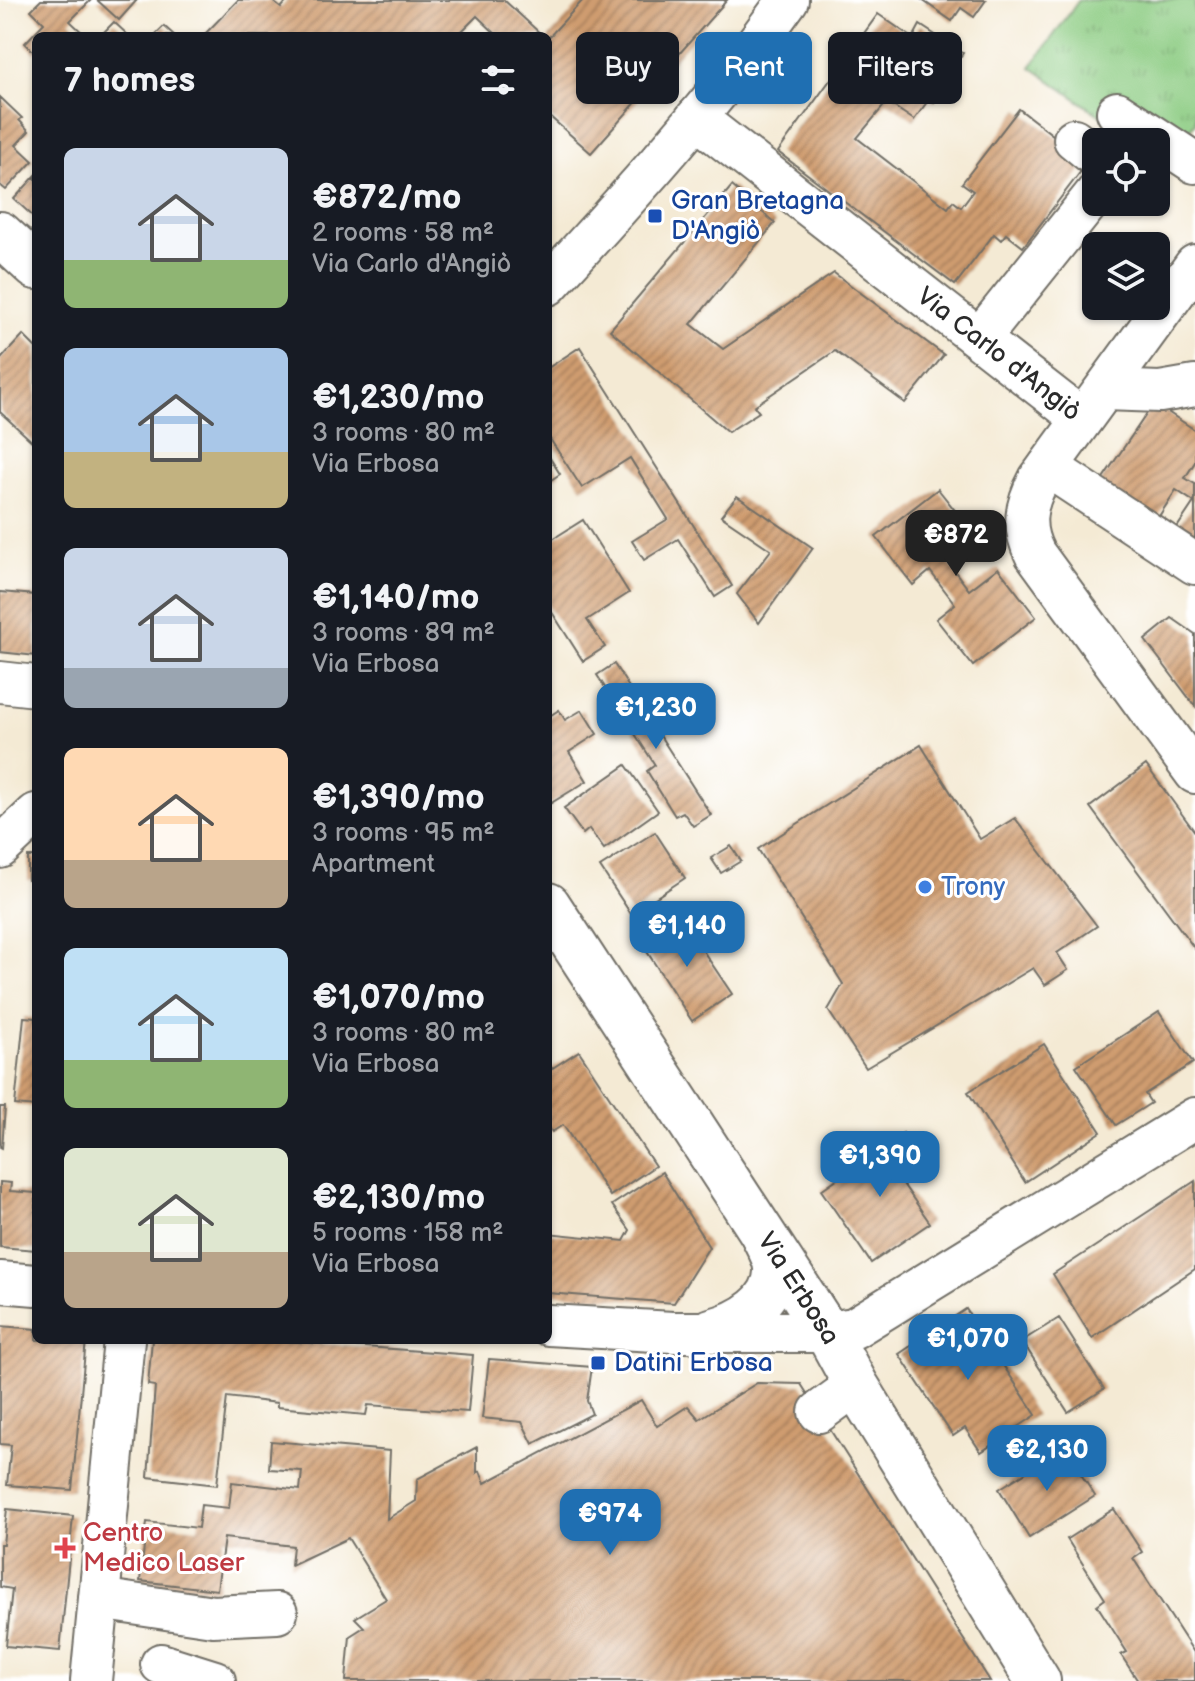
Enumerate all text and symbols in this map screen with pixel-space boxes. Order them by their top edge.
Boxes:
chip: Buy [576,32,679,104]
chip: Rent [695,32,812,104]
chip: Filters [828,32,962,104]
icon: filters [476,58,520,102]
text: 7 homes [64,60,195,101]
map controls [1082,128,1170,320]
button: locate [1082,128,1170,216]
text: €872/mo [312,177,462,218]
icon: home [128,180,224,276]
place label: Gran Bretagna D'Angiò [671,186,844,247]
marker: Gran Bretagna D'Angiò [646,207,664,225]
text: 2 rooms · 58 m² [312,218,494,249]
button: layers [1082,232,1170,320]
text: Via Carlo d'Angiò [312,249,511,280]
street label: Via Carlo d'Angiò [911,281,1087,428]
text: €1,230/mo [312,377,484,418]
icon: home [128,380,224,476]
text: 3 rooms · 80 m² [312,418,495,449]
text: Via Erbosa [312,449,439,480]
pin: €872 [909,510,1003,578]
text: €872 [923,520,989,551]
text: €1,140/mo [312,577,479,618]
icon: home [128,580,224,676]
text: 3 rooms · 89 m² [312,618,495,649]
text: Via Erbosa [312,649,439,680]
pin: €1,230 [591,683,721,751]
text: €1,230 [615,693,697,724]
text: €1,390/mo [312,777,485,818]
icon: home [128,780,224,876]
text: 3 rooms · 95 m² [312,818,494,849]
text: Apartment [312,849,435,880]
place label: Trony [941,872,1006,903]
marker: Trony [916,878,934,896]
pin: €1,140 [622,901,752,969]
text: €1,140 [648,911,726,942]
text: €1,070/mo [312,977,485,1018]
icon: home [128,980,224,1076]
text: 3 rooms · 80 m² [312,1018,495,1049]
text: Via Erbosa [312,1049,439,1080]
pin: €1,390 [815,1131,945,1199]
text: €1,390 [839,1141,921,1172]
text: €2,130/mo [312,1177,485,1218]
icon: home [128,1180,224,1276]
text: 5 rooms · 158 m² [312,1218,504,1249]
street label: Via Erbosa [751,1227,846,1350]
text: Via Erbosa [312,1249,439,1280]
pin: €1,070 [903,1314,1033,1382]
text: €1,070 [926,1324,1010,1355]
place label: Datini Erbosa [614,1348,773,1379]
marker: Datini Erbosa [589,1354,607,1372]
pin: €2,130 [982,1425,1112,1493]
text: €2,130 [1005,1435,1089,1466]
pin: €974 [563,1489,657,1557]
text: €974 [578,1499,642,1530]
place label: Centro Medico Laser [83,1518,245,1579]
marker: Centro Medico Laser [54,1537,76,1559]

